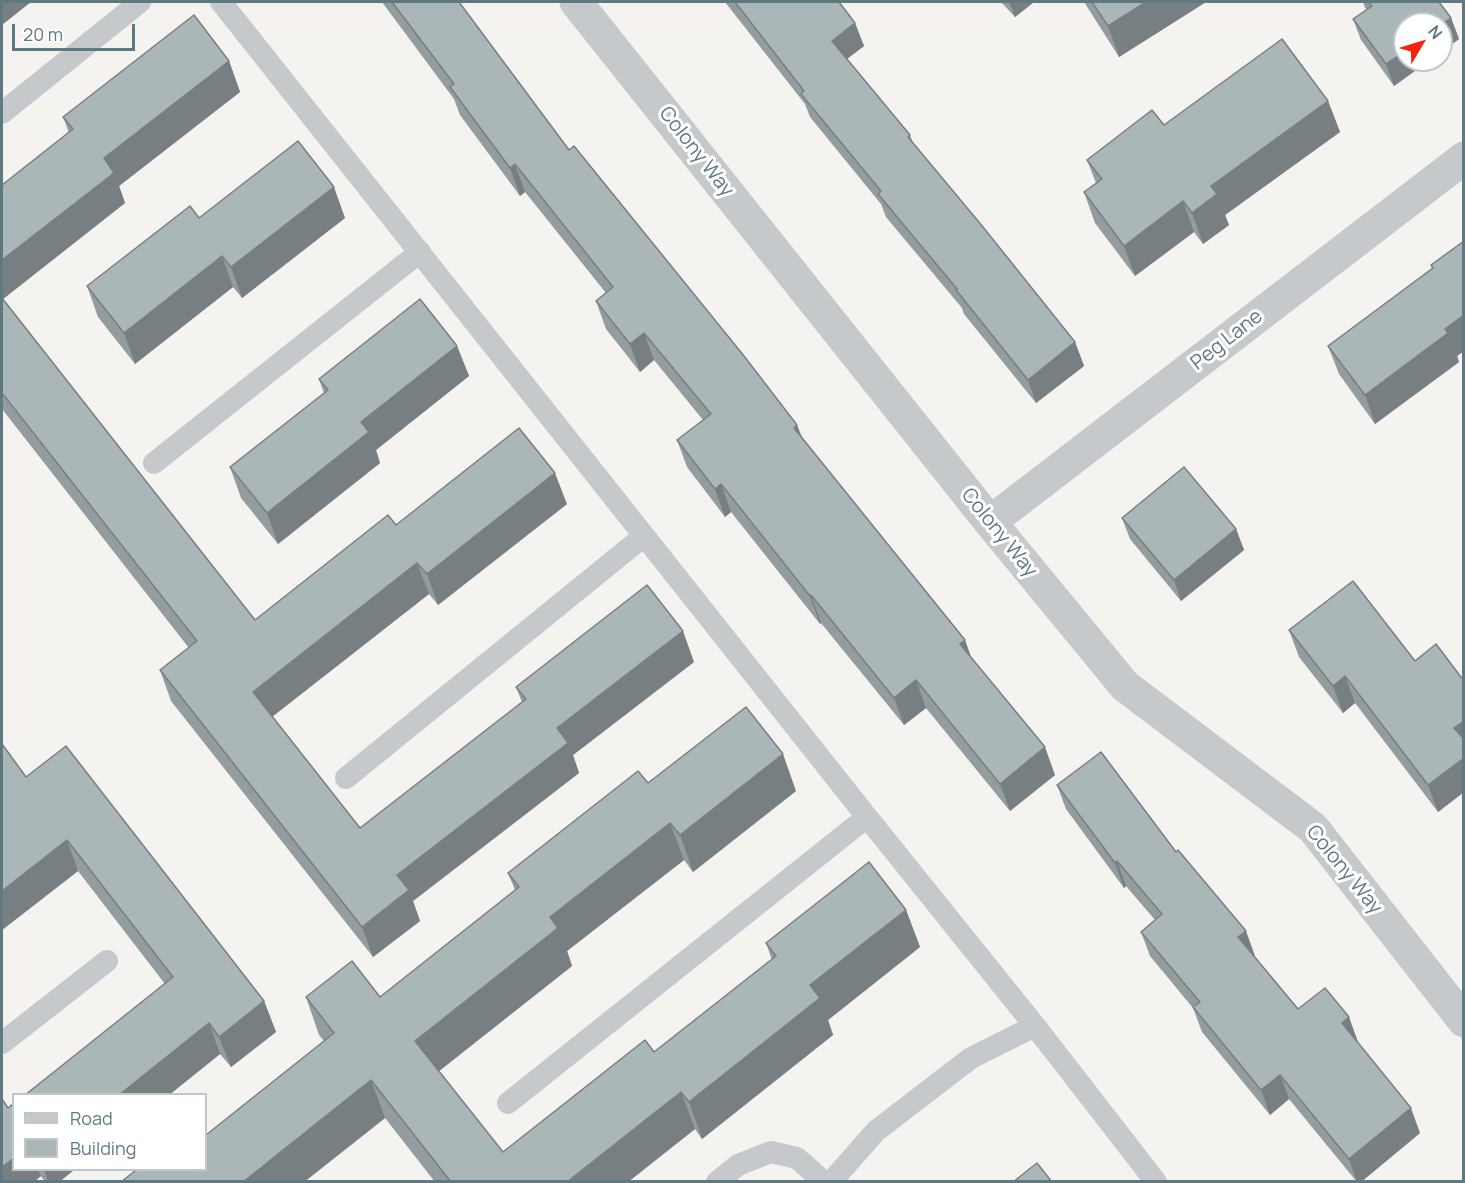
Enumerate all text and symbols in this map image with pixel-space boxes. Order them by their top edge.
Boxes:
scale bar [15,12,138,50]
north arrow [1393,12,1453,72]
text: N [1423,21,1448,43]
text: 20 m [23,22,63,46]
street label: Colony Way [653,102,739,202]
street label: Peg Lane [1186,305,1268,375]
street label: Colony Way [956,484,1042,582]
street label: Colony Way [1301,821,1387,919]
legend [12,1093,207,1171]
text: Road [70,1106,113,1130]
text: Building [70,1136,136,1160]

